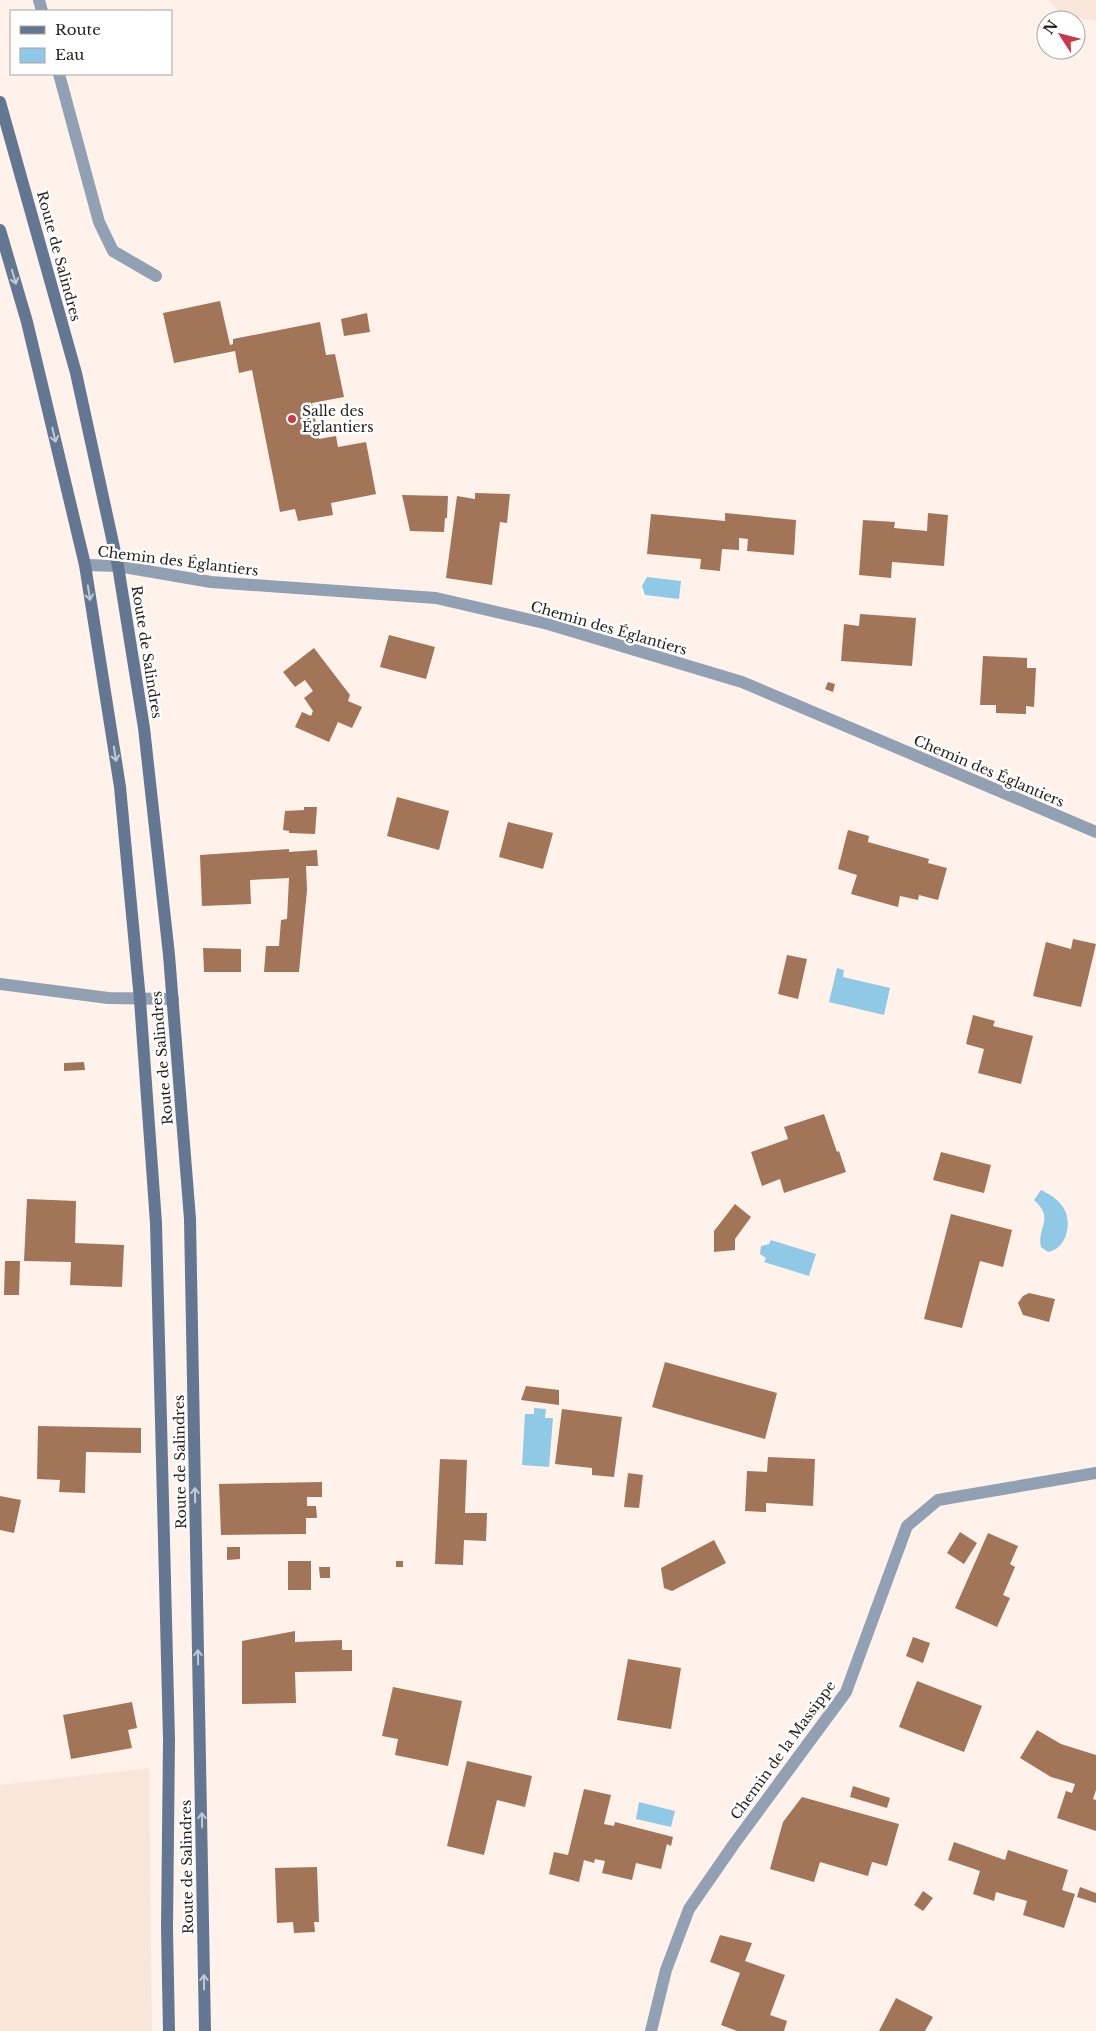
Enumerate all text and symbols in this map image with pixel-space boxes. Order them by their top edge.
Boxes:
legend [10,10,172,75]
north arrow [1036,10,1086,60]
text: N [1039,17,1062,38]
text: Route [55,20,101,39]
text: Eau [55,45,84,64]
street label: Route de Salindres [33,189,85,323]
one-way arrow [9,269,19,285]
place label: Salle des Églantiers [302,402,374,436]
marker: Salle des Églantiers [286,413,298,425]
one-way arrow [50,426,59,442]
street label: Chemin des Églantiers [97,542,259,580]
street label: Route de Salindres [128,584,166,720]
one-way arrow [85,585,95,601]
street label: Chemin des Églantiers [529,597,689,659]
street label: Chemin des Églantiers [911,731,1067,811]
one-way arrow [110,745,120,761]
street label: Route de Salindres [147,990,177,1126]
street label: Route de Salindres [170,1395,190,1529]
one-way arrow [190,1487,200,1504]
one-way arrow [194,1650,203,1666]
street label: Chemin de la Massippe [726,1677,840,1823]
street label: Route de Salindres [177,1800,197,1934]
one-way arrow [197,1812,206,1828]
one-way arrow [199,1975,209,1991]

